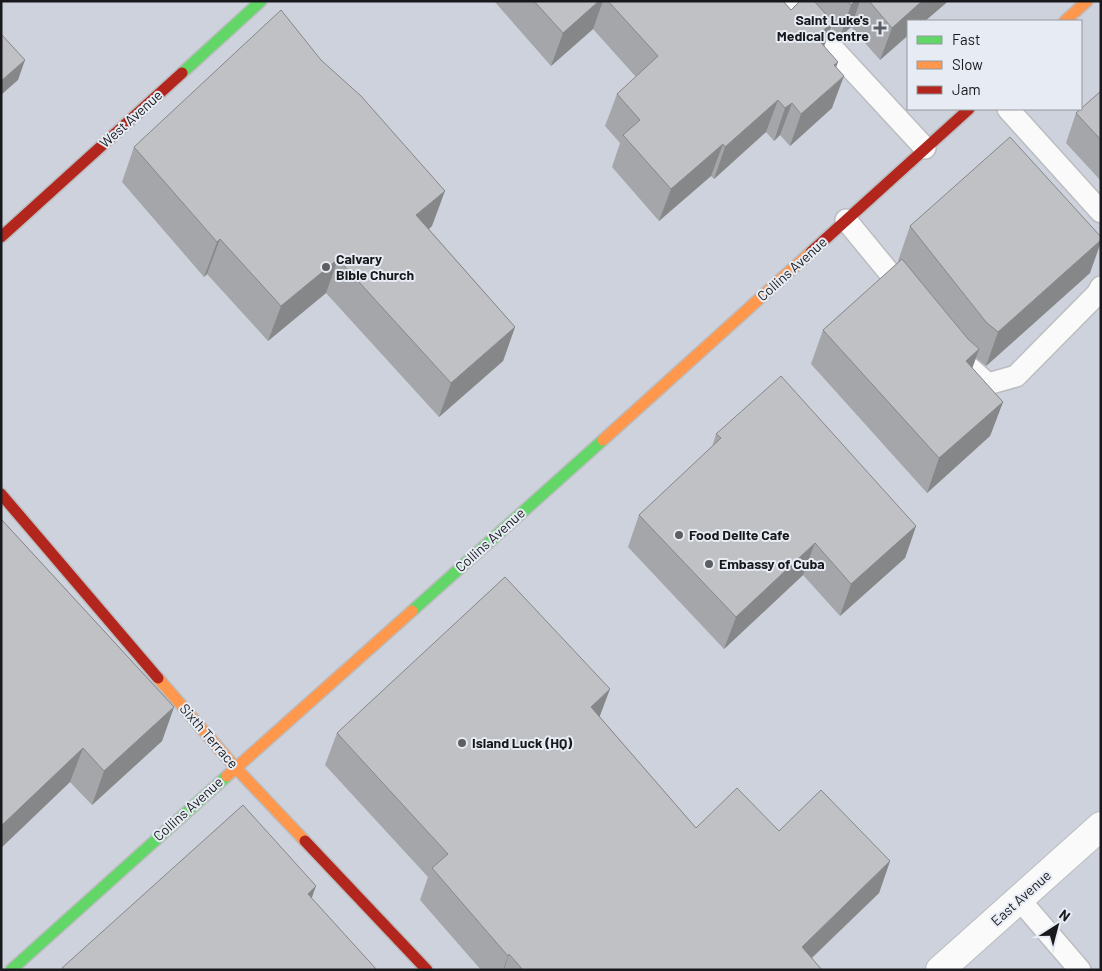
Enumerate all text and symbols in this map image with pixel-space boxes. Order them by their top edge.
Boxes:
place label: Saint Luke's Medical Centre [777,11,869,44]
legend [907,20,1082,110]
marker: Saint Luke's Medical Centre [873,21,887,35]
text: Fast [952,30,980,48]
text: Slow [952,55,983,73]
text: Jam [952,80,981,98]
street label: West Avenue [96,86,165,151]
street label: Collins Avenue [753,233,830,304]
place label: Calvary Bible Church [336,250,414,283]
marker: Calvary Bible Church [320,261,332,273]
street label: Collins Avenue [451,504,528,575]
place label: Food Delite Cafe [689,526,790,543]
marker: Food Delite Cafe [673,529,685,541]
place label: Embassy of Cuba [719,555,825,572]
marker: Embassy of Cuba [703,558,715,570]
street label: Sixth Terrace [177,700,242,772]
place label: Island Luck (HQ) [472,734,572,751]
marker: Island Luck (HQ) [456,737,468,749]
street label: Collins Avenue [149,773,226,844]
street label: East Avenue [987,866,1054,929]
north arrow [1032,901,1082,951]
text: N [1056,905,1074,925]

